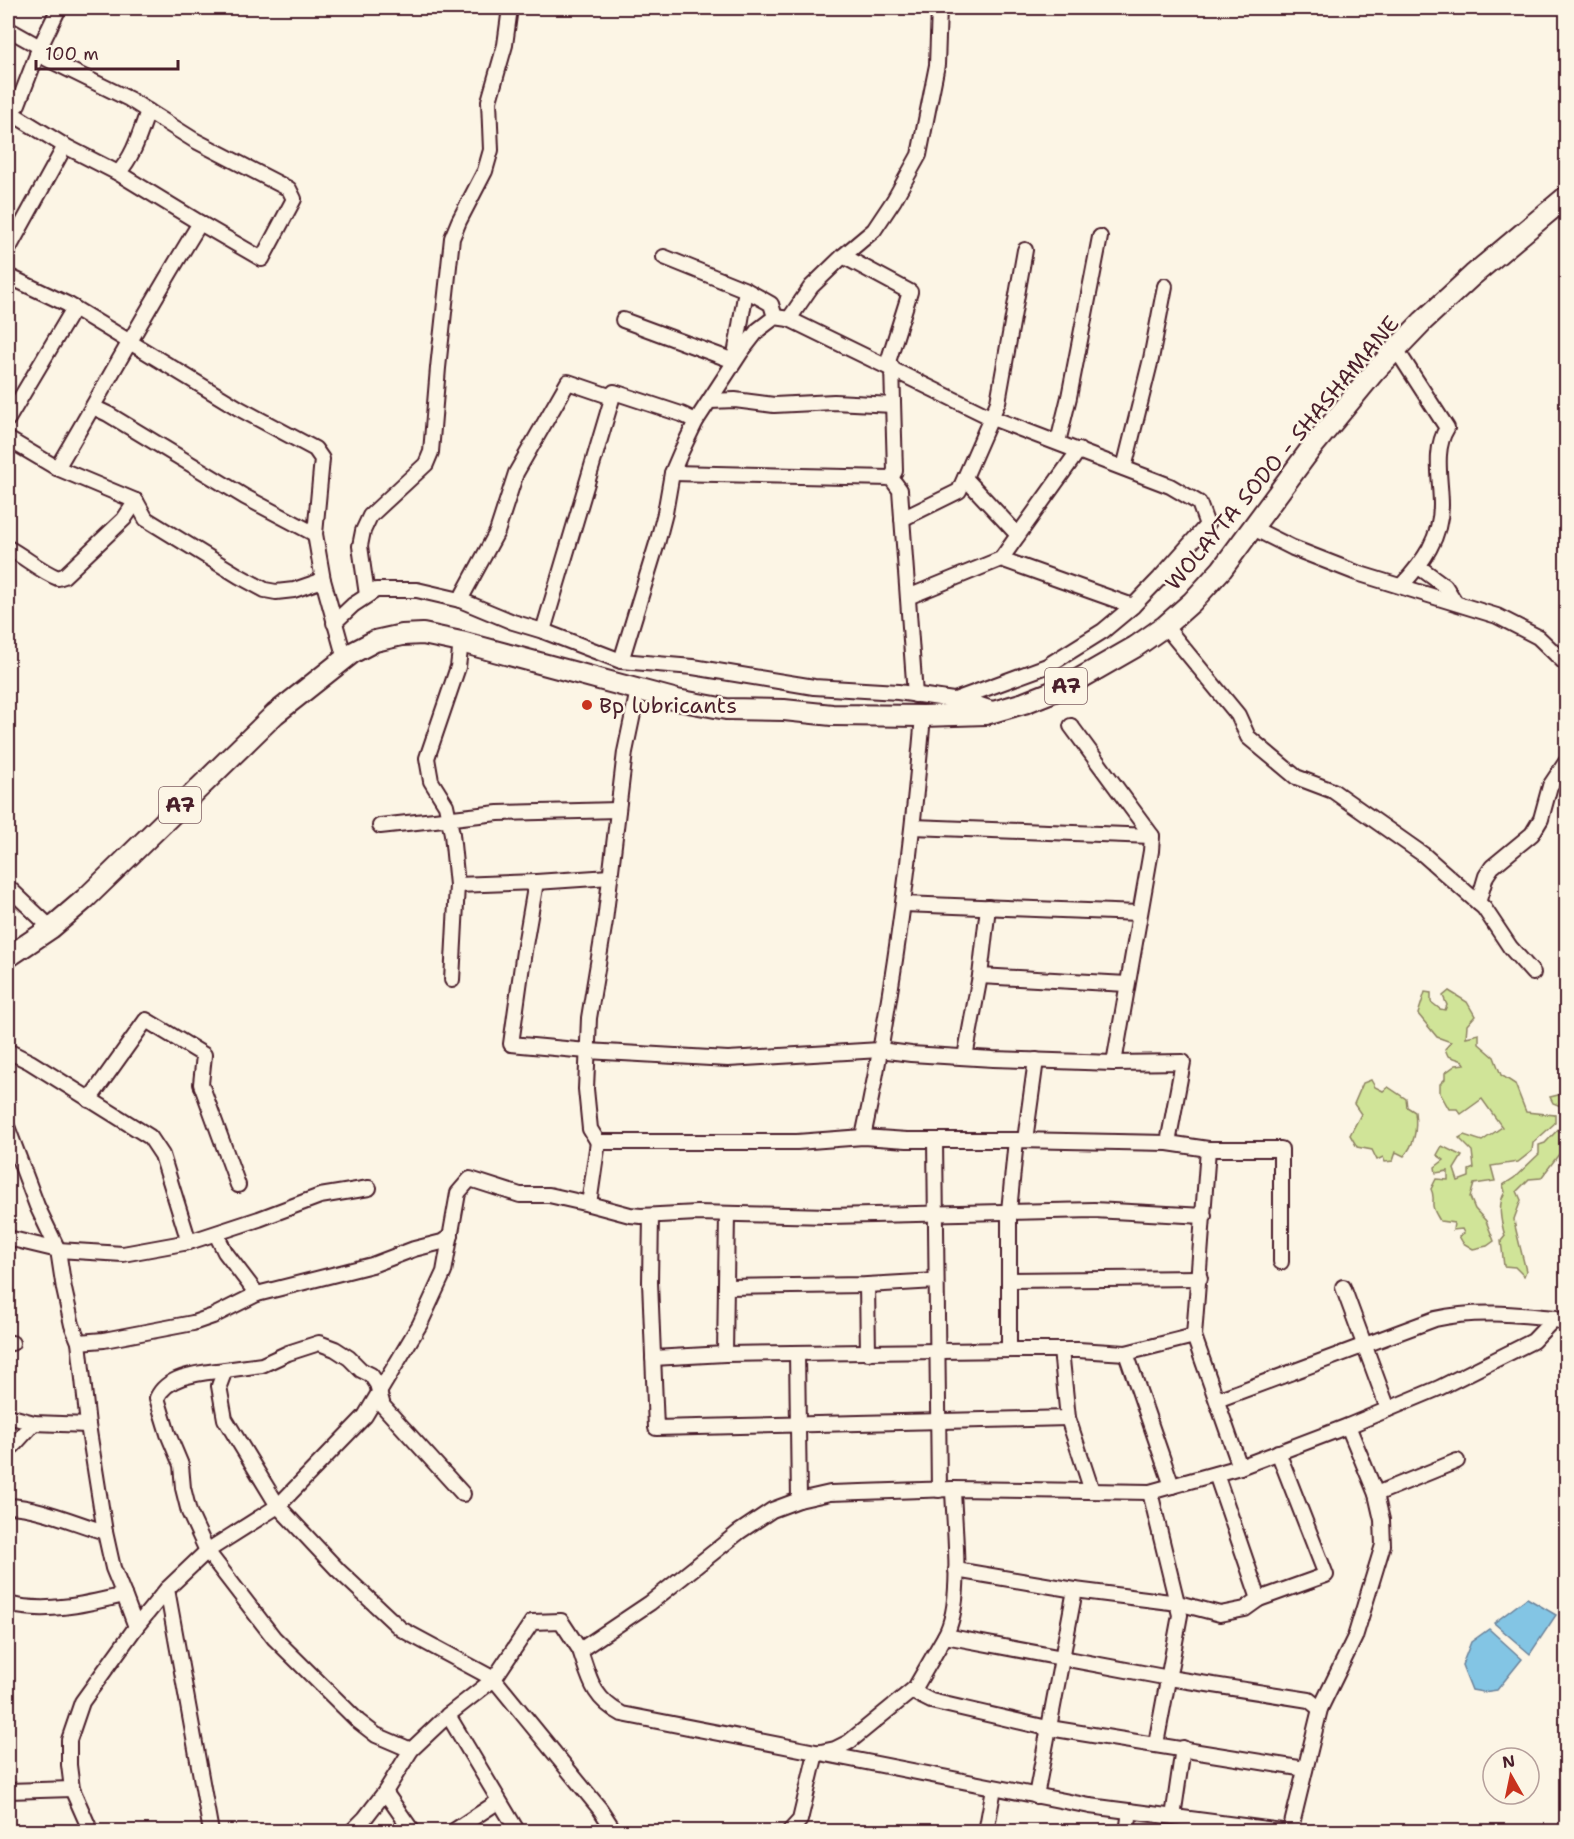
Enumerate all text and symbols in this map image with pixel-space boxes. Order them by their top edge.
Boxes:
scale bar [36,33,178,71]
text: 100 m [45,42,99,66]
street label: WOLAYTA SODO - SHASHAMANE [1159,310,1405,596]
road number: A7 [1045,668,1087,704]
place label: Bp lubricants [599,691,737,720]
marker: Bp lubricants [580,698,594,712]
road number: A7 [159,787,201,823]
north arrow [1481,1746,1541,1806]
text: N [1501,1750,1517,1773]

